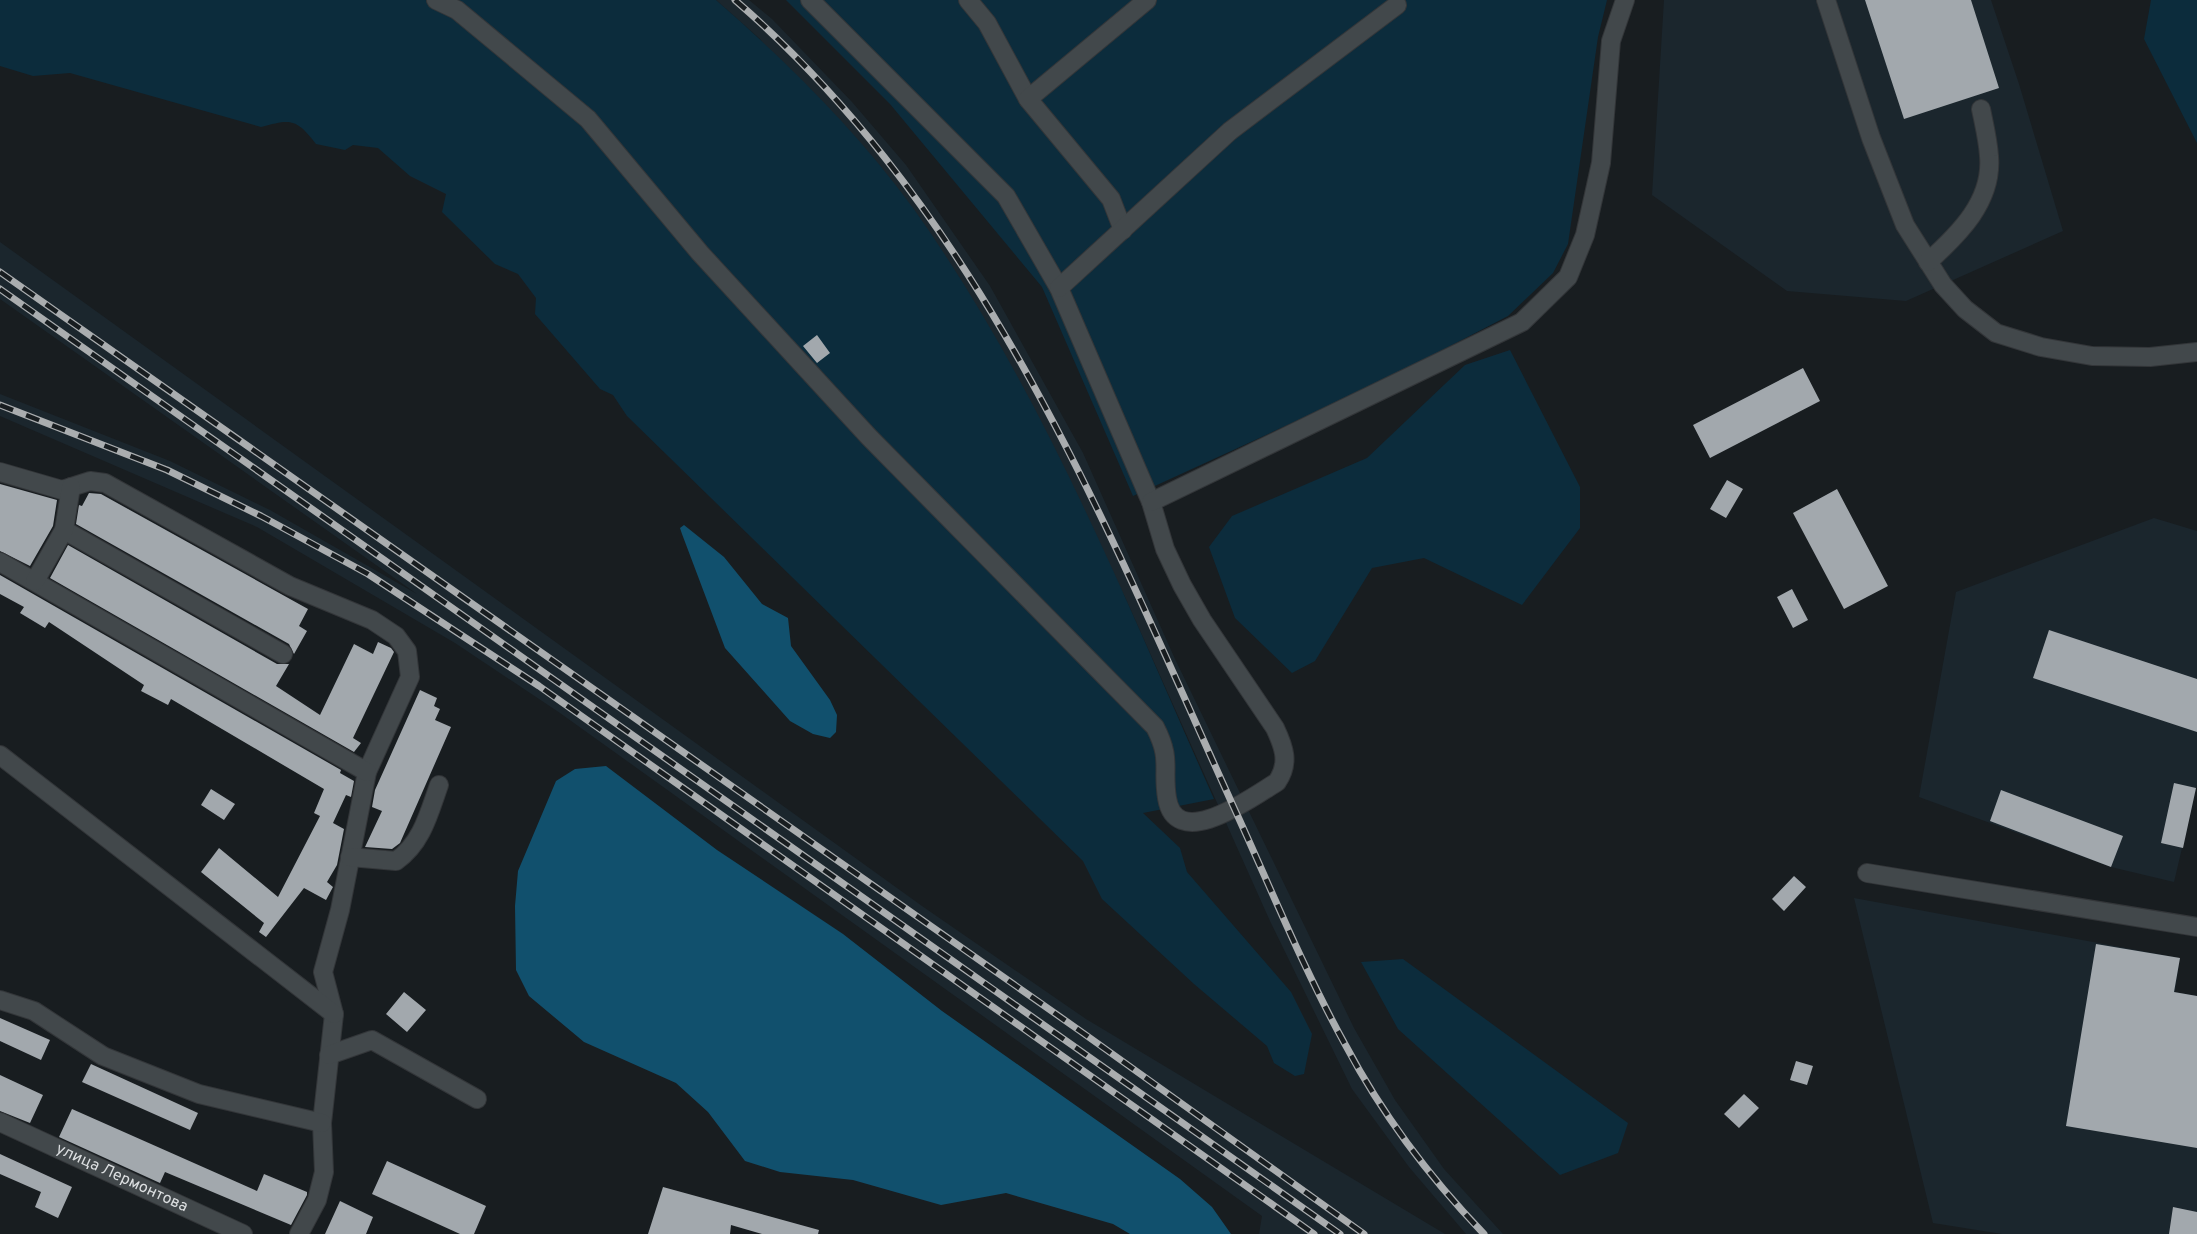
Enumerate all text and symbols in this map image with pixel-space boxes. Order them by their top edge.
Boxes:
street label: улица Лермонтова [52,1139,191,1217]

